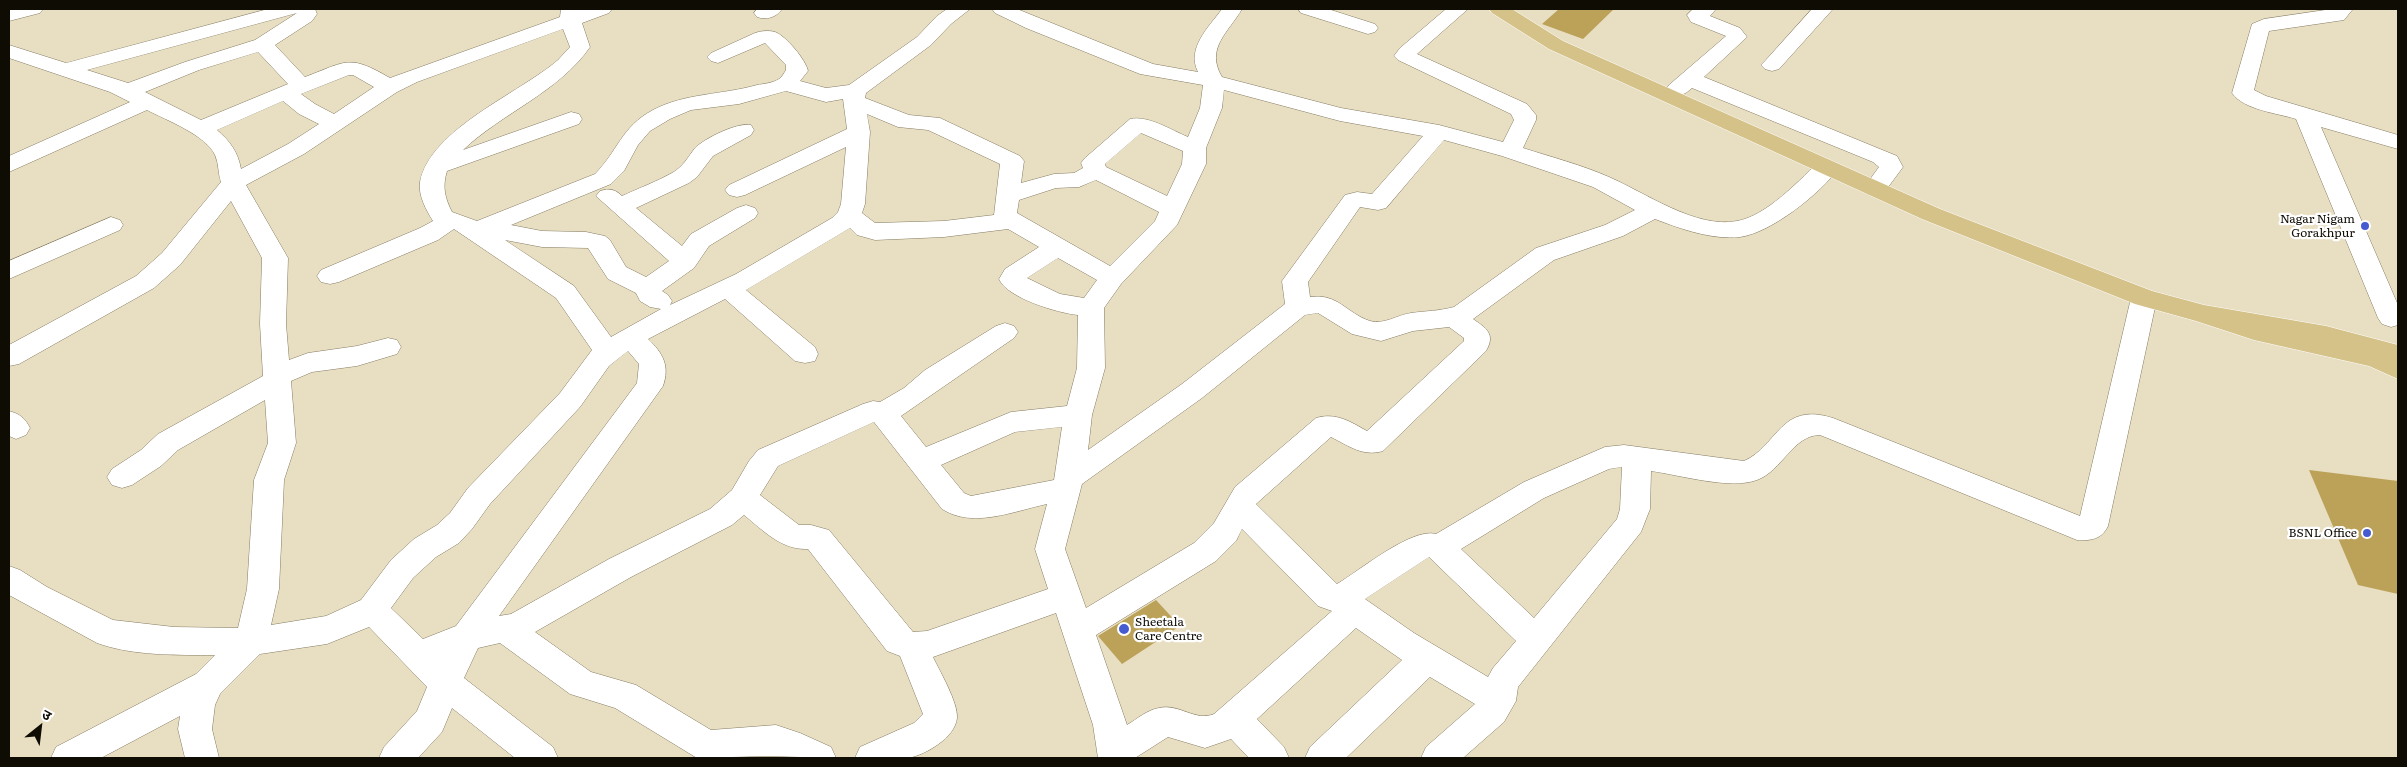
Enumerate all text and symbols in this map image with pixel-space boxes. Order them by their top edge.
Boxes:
place label: Nagar Nigam Gorakhpur [2280,212,2355,240]
marker: Nagar Nigam Gorakhpur [2359,220,2371,232]
place label: BSNL Office [2289,526,2357,540]
marker: BSNL Office [2361,527,2373,539]
place label: Sheetala Care Centre [1135,615,1202,643]
marker: Sheetala Care Centre [1117,622,1131,636]
north arrow [15,702,65,752]
text: उ [39,703,56,725]

